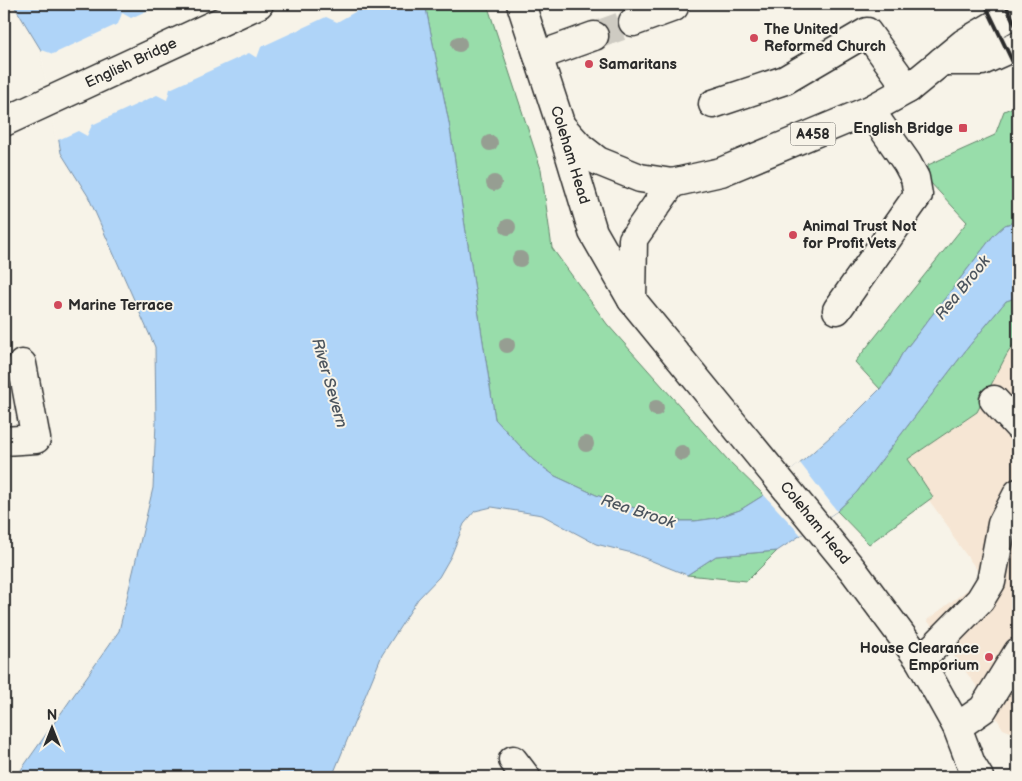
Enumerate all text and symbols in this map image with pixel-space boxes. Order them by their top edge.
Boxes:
place label: The United Reformed Church [764,20,886,56]
marker: The United Reformed Church [748,32,760,44]
street label: English Bridge [82,33,180,93]
place label: Samaritans [599,55,677,74]
marker: Samaritans [583,58,595,70]
street label: Coleham Head [546,104,594,206]
place label: English Bridge [853,119,953,138]
road number: A458 [790,122,836,146]
marker: English Bridge [957,122,969,134]
place label: Animal Trust Not for Profit Vets [802,217,916,253]
marker: Animal Trust Not for Profit Vets [787,229,799,241]
water label: Rea Brook [931,251,995,324]
place label: Marine Terrace [68,296,173,315]
marker: Marine Terrace [52,299,64,311]
water label: River Severn [307,336,351,430]
street label: Coleham Head [776,478,854,568]
water label: Rea Brook [598,491,679,533]
place label: House Clearance Emporium [860,639,979,675]
marker: House Clearance Emporium [983,651,995,663]
north arrow [28,704,78,754]
text: N [47,707,57,724]

